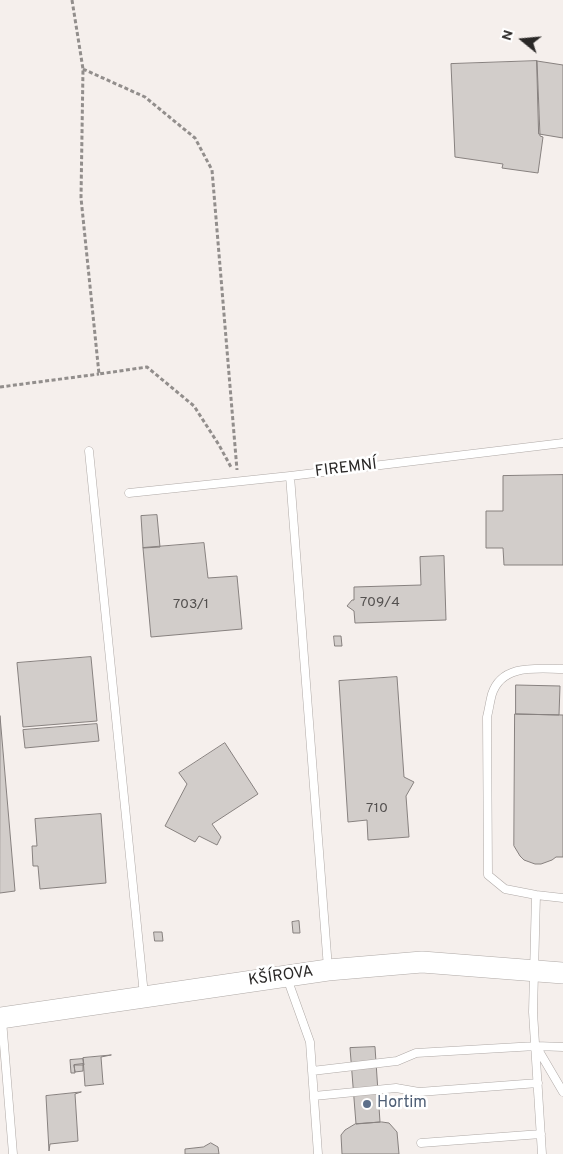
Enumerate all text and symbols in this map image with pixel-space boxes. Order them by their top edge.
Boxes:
north arrow [498,15,548,65]
text: N [499,28,518,43]
street label: FIREMNÍ [314,456,378,482]
house number: 709/4 [360,595,400,611]
house number: 703/1 [173,597,209,613]
house number: 710 [366,801,388,817]
street label: KŠÍROVA [247,963,315,991]
place label: Hortim [377,1094,427,1114]
marker: Hortim [361,1098,373,1110]

